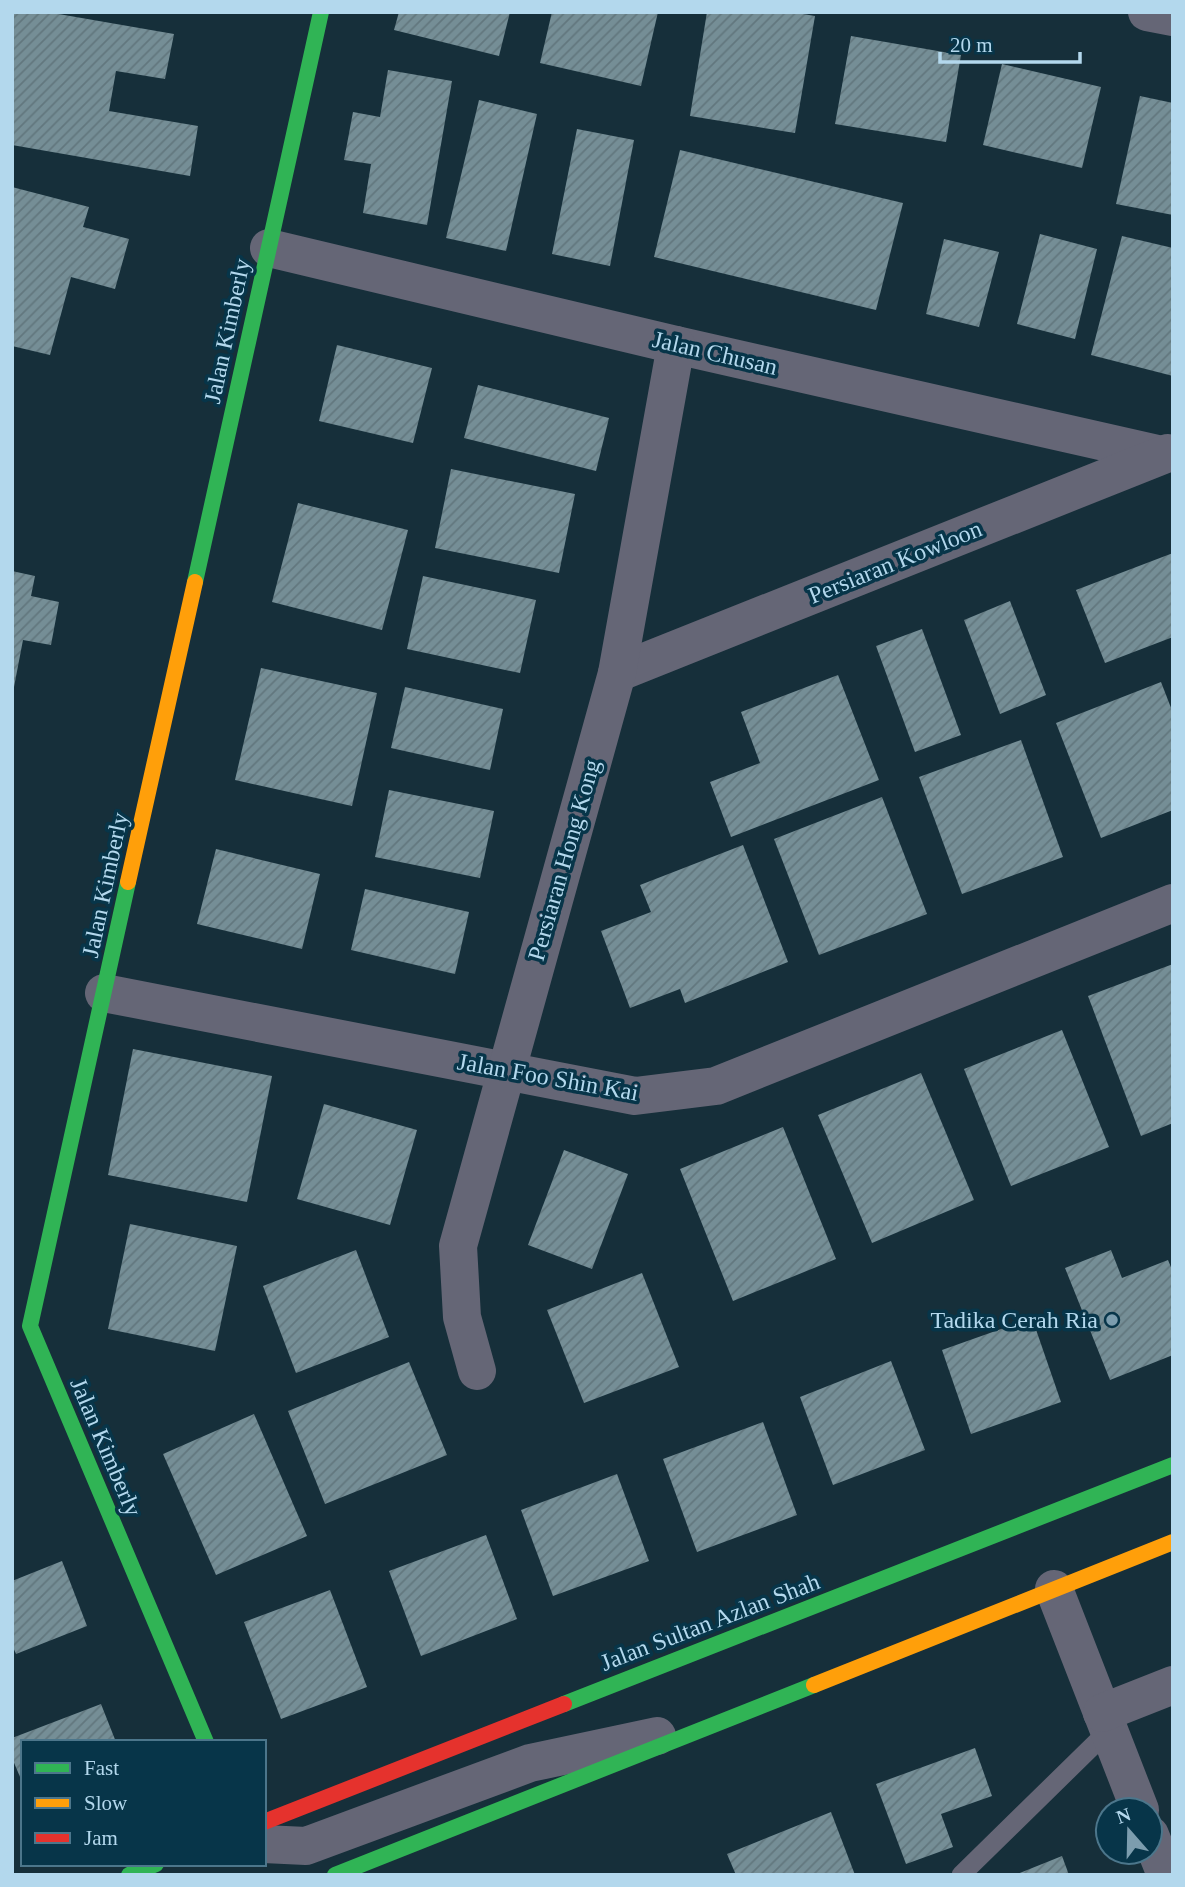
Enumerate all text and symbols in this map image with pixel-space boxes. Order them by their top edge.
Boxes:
scale bar [940,21,1080,65]
text: 20 m [950,33,993,57]
street label: Jalan Kimberly [199,256,255,406]
street label: Jalan Chusan [650,326,780,380]
street label: Persiaran Kowloon [805,515,985,609]
street label: Persiaran Hong Kong [523,756,605,964]
street label: Jalan Kimberly [77,810,133,960]
street label: Jalan Foo Shin Kai [455,1048,641,1106]
place label: Tadika Cerah Ria [930,1307,1098,1333]
marker: Tadika Cerah Ria [1104,1312,1120,1328]
street label: Jalan Kimberly [65,1374,147,1520]
street label: Jalan Sultan Azlan Shah [597,1568,823,1676]
legend [21,1740,266,1866]
text: Fast [84,1756,119,1780]
text: Slow [84,1791,128,1815]
north arrow [1094,1796,1164,1866]
text: N [1113,1803,1134,1828]
text: Jam [84,1826,118,1850]

